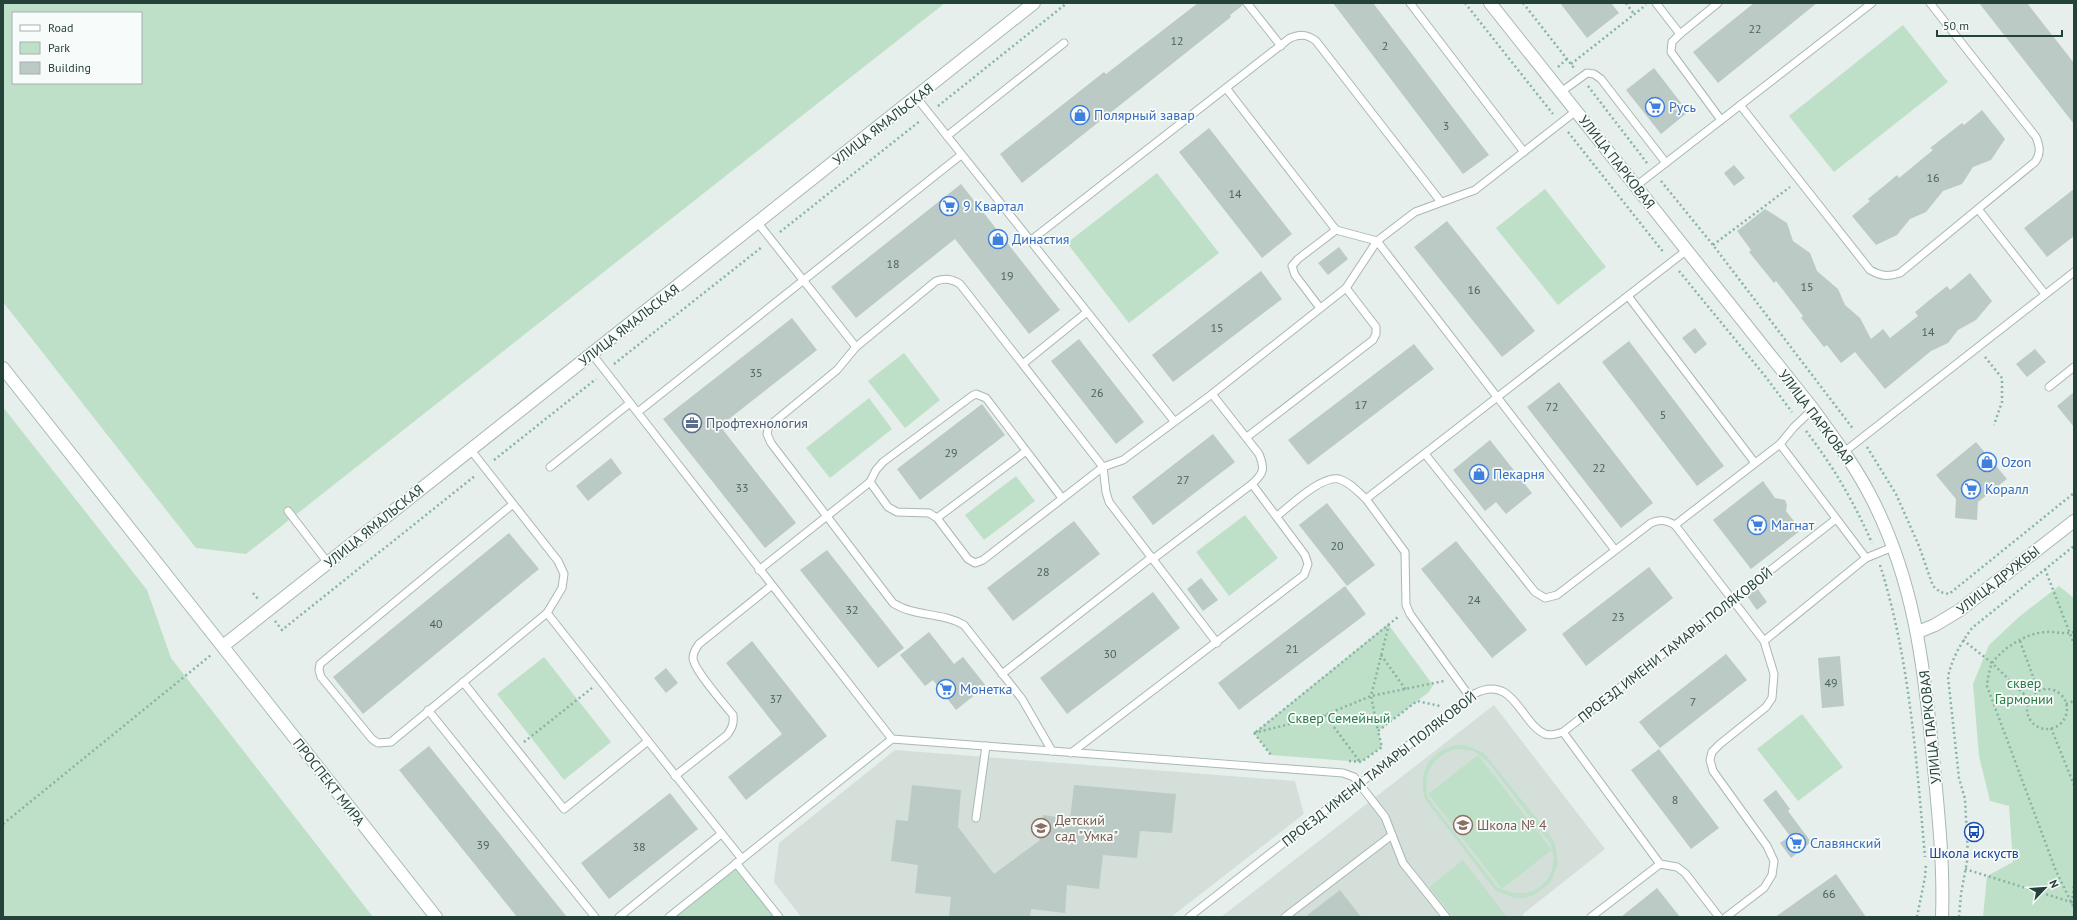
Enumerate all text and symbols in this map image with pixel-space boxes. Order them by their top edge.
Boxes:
legend [12,12,142,84]
scale bar [1937,12,2062,38]
text: 50 m [1943,18,1969,33]
text: Road [48,20,73,35]
house number: 22 [1748,21,1762,36]
house number: 12 [1170,33,1184,48]
house number: 2 [1382,38,1388,53]
text: Park [48,40,70,55]
text: Building [48,60,91,75]
street label: УЛИЦА ЯМАЛЬСКАЯ [829,79,937,169]
supermarket icon: Русь [1644,96,1666,118]
place label: Русь [1669,98,1697,116]
shop icon: Полярный завар [1069,104,1091,126]
place label: Полярный завар [1094,106,1195,124]
street label: УЛИЦА ПАРКОВАЯ [1575,112,1659,212]
house number: 3 [1443,118,1449,133]
house number: 16 [1926,170,1940,185]
house number: 14 [1228,186,1242,201]
supermarket icon: 9 Квартал [938,195,960,217]
place label: 9 Квартал [963,197,1024,215]
shop icon: Династия [987,228,1009,250]
place label: Династия [1012,230,1069,248]
house number: 18 [886,256,900,271]
house number: 19 [1000,268,1014,283]
house number: 15 [1800,279,1814,294]
street label: УЛИЦА ЯМАЛЬСКАЯ [575,280,683,370]
house number: 16 [1467,282,1481,297]
house number: 15 [1210,320,1224,335]
house number: 14 [1921,324,1935,339]
house number: 35 [749,365,763,380]
street label: УЛИЦА ПАРКОВАЯ [1775,366,1857,468]
house number: 26 [1090,385,1104,400]
house number: 17 [1354,397,1368,412]
house number: 72 [1545,399,1559,414]
house number: 5 [1660,407,1666,422]
office icon: Профтехнология [681,412,703,434]
place label: Профтехнология [706,414,808,432]
house number: 29 [944,445,958,460]
shop icon: Ozon [1976,451,1998,473]
place label: Ozon [2001,453,2031,471]
house number: 22 [1592,460,1606,475]
shop icon: Пекарня [1468,463,1490,485]
place label: Пекарня [1493,465,1545,483]
house number: 27 [1176,472,1190,487]
supermarket icon: Коралл [1960,478,1982,500]
street label: УЛИЦА ЯМАЛЬСКАЯ [321,480,427,572]
house number: 33 [735,480,749,495]
place label: Коралл [1985,480,2029,498]
supermarket icon: Магнат [1746,514,1768,536]
place label: Магнат [1771,516,1815,534]
house number: 20 [1330,538,1344,553]
street label: УЛИЦА ДРУЖБЫ [1953,542,2043,618]
street label: ПРОЕЗД ИМЕНИ ТАМАРЫ ПОЛЯКОВОЙ [1574,563,1776,727]
house number: 28 [1036,564,1050,579]
house number: 24 [1467,592,1481,607]
house number: 32 [845,602,859,617]
house number: 23 [1611,609,1625,624]
house number: 40 [429,616,443,631]
house number: 21 [1285,641,1299,656]
house number: 30 [1103,646,1117,661]
street label: УЛИЦА ПАРКОВАЯ [1915,669,1945,785]
park label: сквер Гармонии [1995,674,2053,708]
house number: 49 [1824,675,1838,690]
supermarket icon: Монетка [935,678,957,700]
place label: Монетка [960,680,1013,698]
street label: ПРОЕЗД ИМЕНИ ТАМАРЫ ПОЛЯКОВОЙ [1278,687,1480,851]
house number: 37 [769,691,783,706]
house number: 7 [1690,694,1696,709]
park label: Сквер Семейный [1288,709,1390,727]
street label: ПРОСПЕКТ МИРА [289,735,369,830]
house number: 8 [1672,792,1678,807]
place label: Детский сад "Умка" [1055,811,1118,845]
school or university icon: Школа № 4 [1452,814,1474,836]
place label: Школа № 4 [1477,816,1547,834]
school or university icon: Детский сад "Умка" [1030,817,1052,839]
bus stop icon: Школа искуств [1963,821,1985,843]
supermarket icon: Славянский [1785,832,1807,854]
place label: Славянский [1810,834,1881,852]
house number: 39 [476,837,490,852]
house number: 38 [632,839,646,854]
place label: Школа искуств [1929,844,2019,862]
north arrow [2025,868,2065,908]
text: N [2046,878,2062,890]
house number: 66 [1822,886,1836,901]

